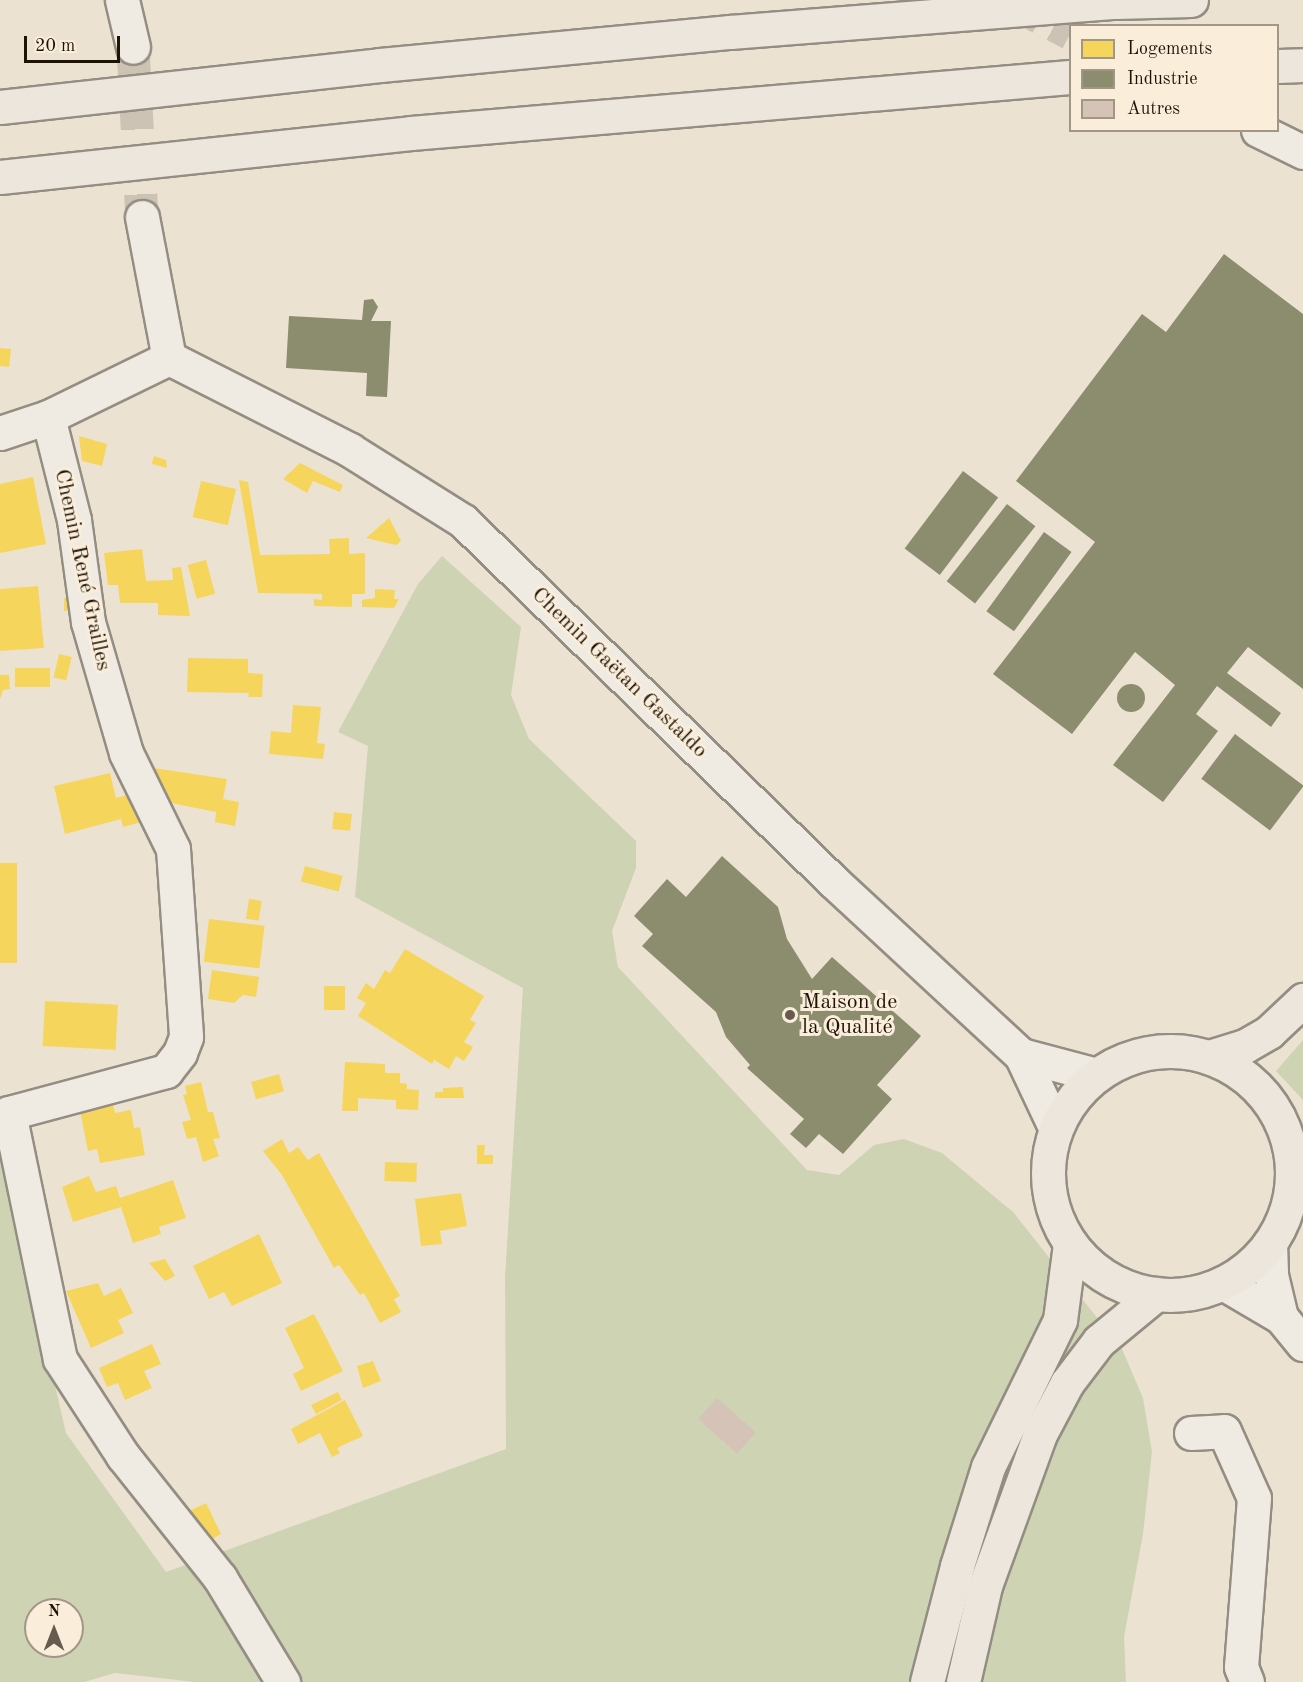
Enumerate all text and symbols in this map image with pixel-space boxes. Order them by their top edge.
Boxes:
scale bar [27,24,123,62]
legend [1069,24,1279,132]
text: 20 m [35,37,75,55]
text: Logements [1127,40,1212,58]
text: Industrie [1127,70,1197,88]
text: Autres [1127,100,1180,118]
street label: Chemin René Grailles [48,467,116,673]
street label: Chemin Gaëtan Gastaldo [525,582,713,764]
place label: Maison de la Qualité [802,989,897,1040]
marker: Maison de la Qualité [783,1008,797,1022]
north arrow [24,1598,84,1658]
text: N [48,1604,60,1620]

